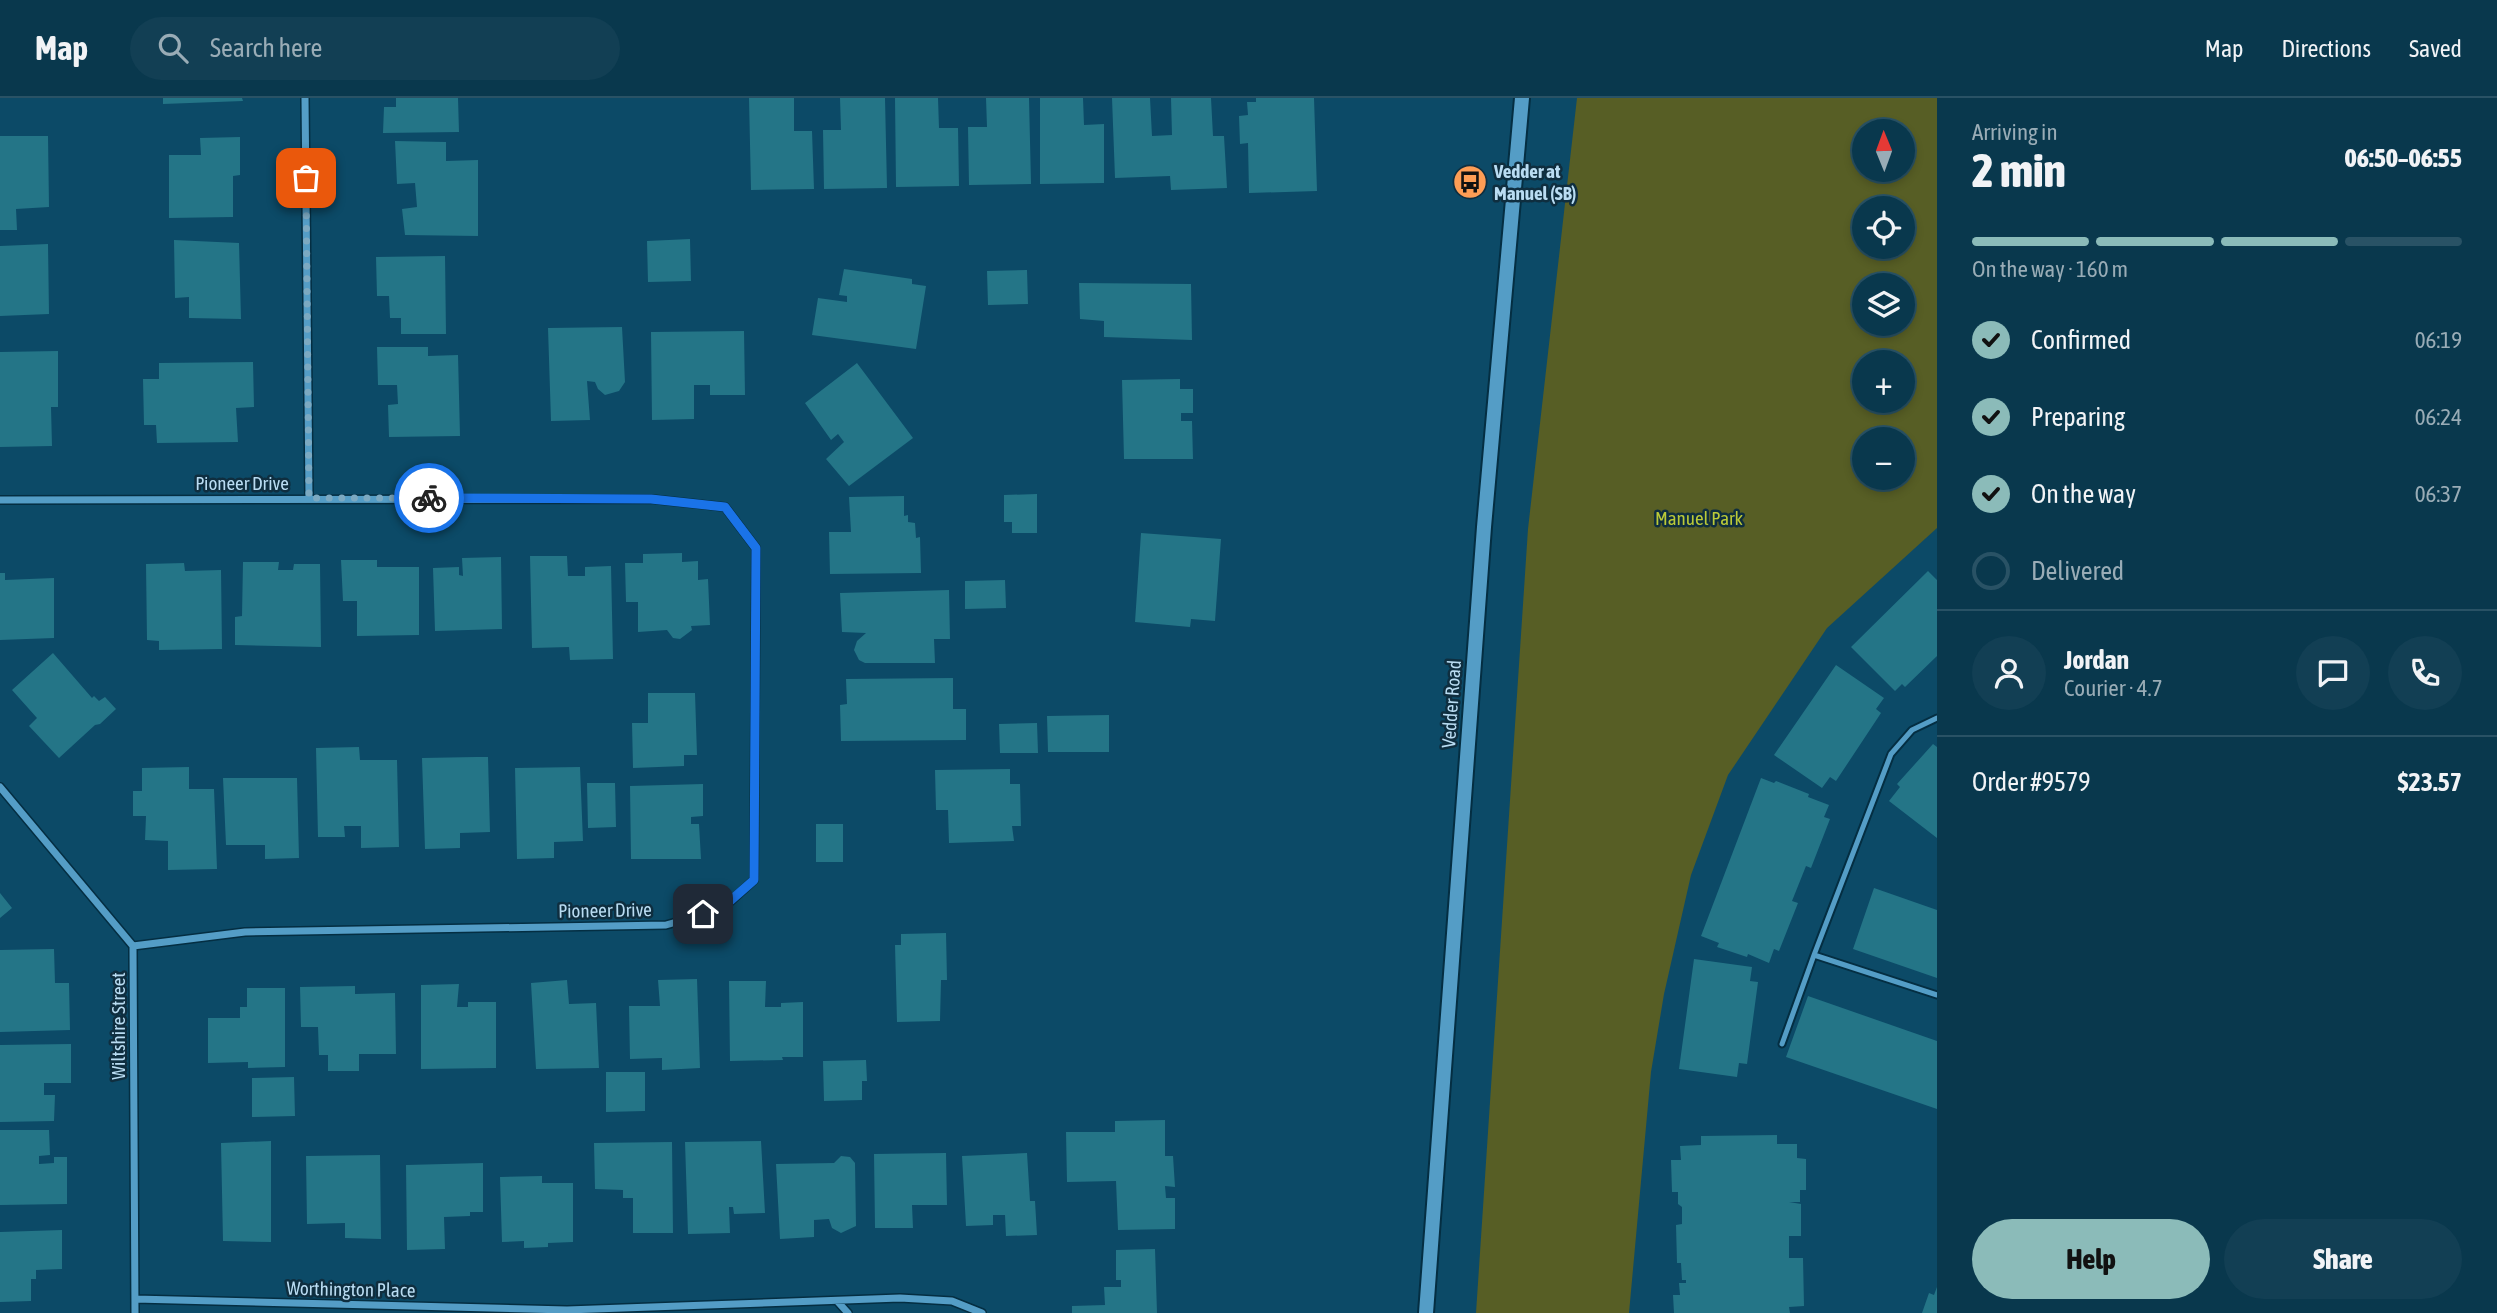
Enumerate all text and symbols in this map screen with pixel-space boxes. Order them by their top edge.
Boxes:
search box [130,17,620,80]
text: Map [35,29,88,67]
icon: search [154,29,192,67]
text: Search here [210,33,322,63]
text: Map [2205,35,2243,62]
text: Directions [2281,35,2371,62]
text: Saved [2409,35,2462,62]
north arrow [1852,119,1914,182]
map controls [1852,119,1915,490]
text: Arriving in [1972,119,2058,145]
text: 06:50–06:55 [2345,143,2462,173]
text: 2 min [1972,144,2066,197]
pin [276,148,336,208]
icon: bag [287,159,325,197]
place label: Vedder at Manuel (SB) [1493,160,1576,204]
bus stop icon: Vedder at Manuel (SB) [1451,163,1489,201]
button: locate [1852,196,1915,259]
text: On the way · 160 m [1972,256,2128,282]
button: layers [1852,273,1915,336]
icon: check [1972,321,2010,359]
text: Confirmed [2031,325,2131,355]
text: 06:19 [2415,327,2462,353]
button: + [1852,350,1915,413]
icon: check [1972,398,2010,436]
text: Preparing [2031,402,2125,432]
text: 06:24 [2415,404,2462,430]
button: − [1852,427,1915,490]
courier [394,463,464,533]
street label: Pioneer Drive [195,472,289,494]
icon: check [1972,475,2010,513]
icon: bike [410,479,448,517]
text: On the way [2031,479,2136,509]
text: 06:37 [2415,481,2462,507]
park label: Manuel Park [1655,507,1744,529]
text: Delivered [2031,556,2124,586]
button: person [1972,636,2046,710]
button: chat [2296,636,2370,710]
button: phone [2388,636,2462,710]
text: Jordan [2064,645,2129,675]
street label: Vedder Road [1437,659,1465,749]
text: Courier · 4.7 [2064,675,2163,701]
text: Order #9579 [1972,767,2091,797]
text: $23.57 [2398,767,2462,797]
pin [673,884,733,944]
icon: home [684,895,722,933]
street label: Pioneer Drive [558,898,652,922]
street label: Wiltshire Street [107,972,129,1080]
button: Help [1972,1219,2210,1299]
button: Share [2224,1219,2462,1299]
street label: Worthington Place [286,1277,416,1301]

